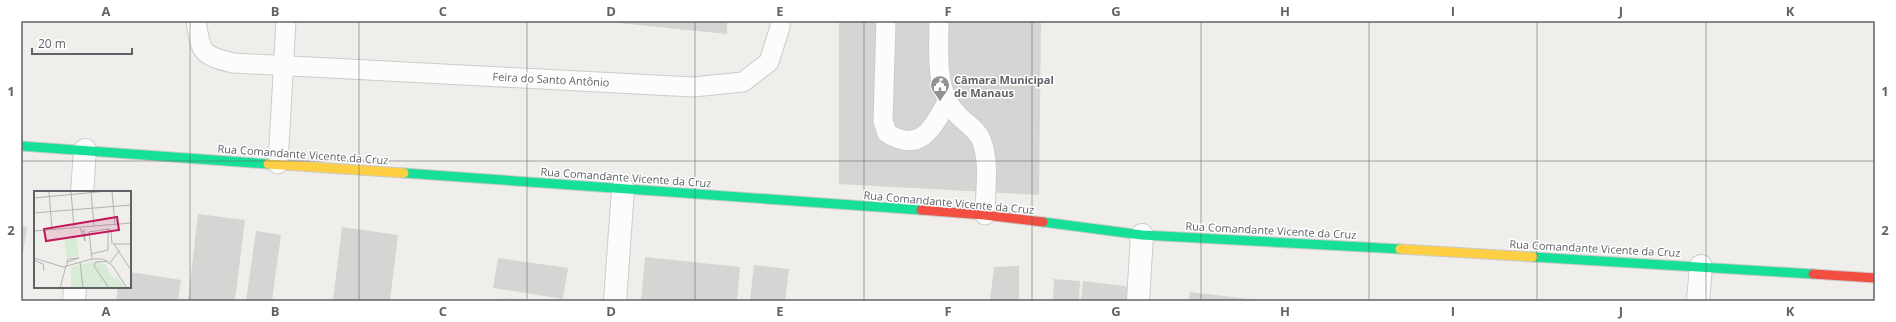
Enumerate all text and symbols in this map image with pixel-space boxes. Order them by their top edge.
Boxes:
text: A [102,2,111,20]
text: B [271,2,280,20]
text: C [439,2,447,20]
text: D [606,2,616,20]
text: E [776,2,784,20]
text: F [944,2,952,20]
text: G [1111,2,1121,20]
text: H [1280,2,1290,20]
text: I [1451,2,1455,20]
text: J [1618,2,1623,20]
text: K [1786,2,1795,20]
scale bar [32,30,132,56]
text: 20 m [38,35,66,52]
street label: Feira do Santo Antônio [492,68,610,90]
place label: Câmara Municipal de Manaus [954,72,1054,100]
public building icon: Câmara Municipal de Manaus [929,74,951,102]
text: 1 [7,82,15,100]
text: 1 [1881,82,1889,100]
street label: Rua Comandante Vicente da Cruz [217,141,389,167]
street label: Rua Comandante Vicente da Cruz [540,164,712,190]
street label: Rua Comandante Vicente da Cruz [863,187,1035,217]
inset map [34,191,131,288]
street label: Rua Comandante Vicente da Cruz [1185,218,1357,242]
text: 2 [7,221,15,239]
text: 2 [1881,221,1889,239]
street label: Rua Comandante Vicente da Cruz [1509,236,1681,260]
text: A [102,302,111,320]
text: B [271,302,280,320]
text: C [439,302,447,320]
text: D [606,302,616,320]
text: E [776,302,784,320]
text: F [944,302,952,320]
text: G [1111,302,1121,320]
text: H [1280,302,1290,320]
text: I [1451,302,1455,320]
text: J [1618,302,1623,320]
text: K [1786,302,1795,320]

